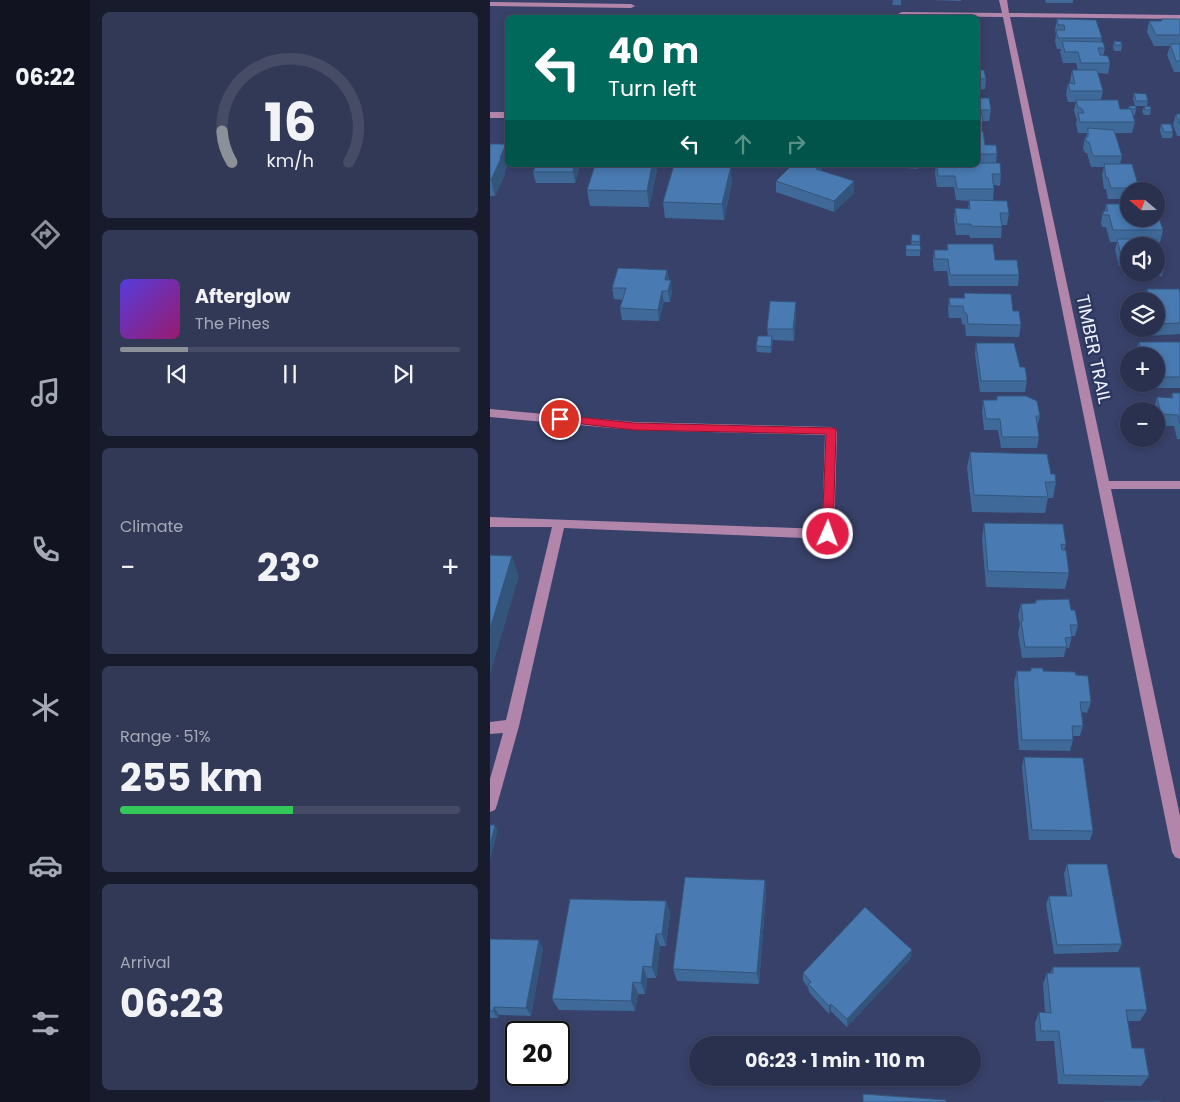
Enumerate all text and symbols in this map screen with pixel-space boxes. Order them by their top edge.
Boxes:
text: 40 m [608,26,699,75]
icon: left [525,35,590,100]
text: 06:22 [15,62,75,93]
text: Turn left [608,73,696,104]
text: 16 [264,86,316,159]
icon: left [676,130,704,158]
icon: ahead [729,130,757,158]
icon: right [782,130,810,158]
text: km/h [266,148,314,173]
north arrow [1120,182,1165,228]
map controls [1120,182,1165,447]
icon: directions [28,217,63,252]
button: sound [1120,237,1165,282]
text: Afterglow [195,283,290,310]
street label: TIMBER TRAIL [1070,292,1118,406]
button: layers [1120,292,1165,337]
text: The Pines [195,312,270,335]
button: + [1120,347,1165,392]
icon: previous [163,360,191,388]
icon: pause [276,360,304,388]
icon: next [389,360,417,388]
icon: music [28,375,63,410]
pin [539,398,581,440]
button: − [1120,402,1165,447]
icon: arrive [546,405,574,433]
position arrow [801,507,853,559]
text: Climate [120,515,183,538]
icon: phone [28,532,63,567]
text: 23° [257,541,319,594]
text: − [120,548,135,587]
text: + [441,548,460,587]
icon: climate [28,690,63,725]
text: Range · 51% [120,725,211,748]
text: 255 km [120,751,263,804]
icon: car [28,848,63,883]
text: Arrival [120,951,170,974]
text: 06:23 [120,977,224,1030]
icon: filters [28,1006,63,1041]
speed limit sign: 20 [505,1021,570,1086]
text: 06:23 · 1 min · 110 m [745,1047,925,1074]

